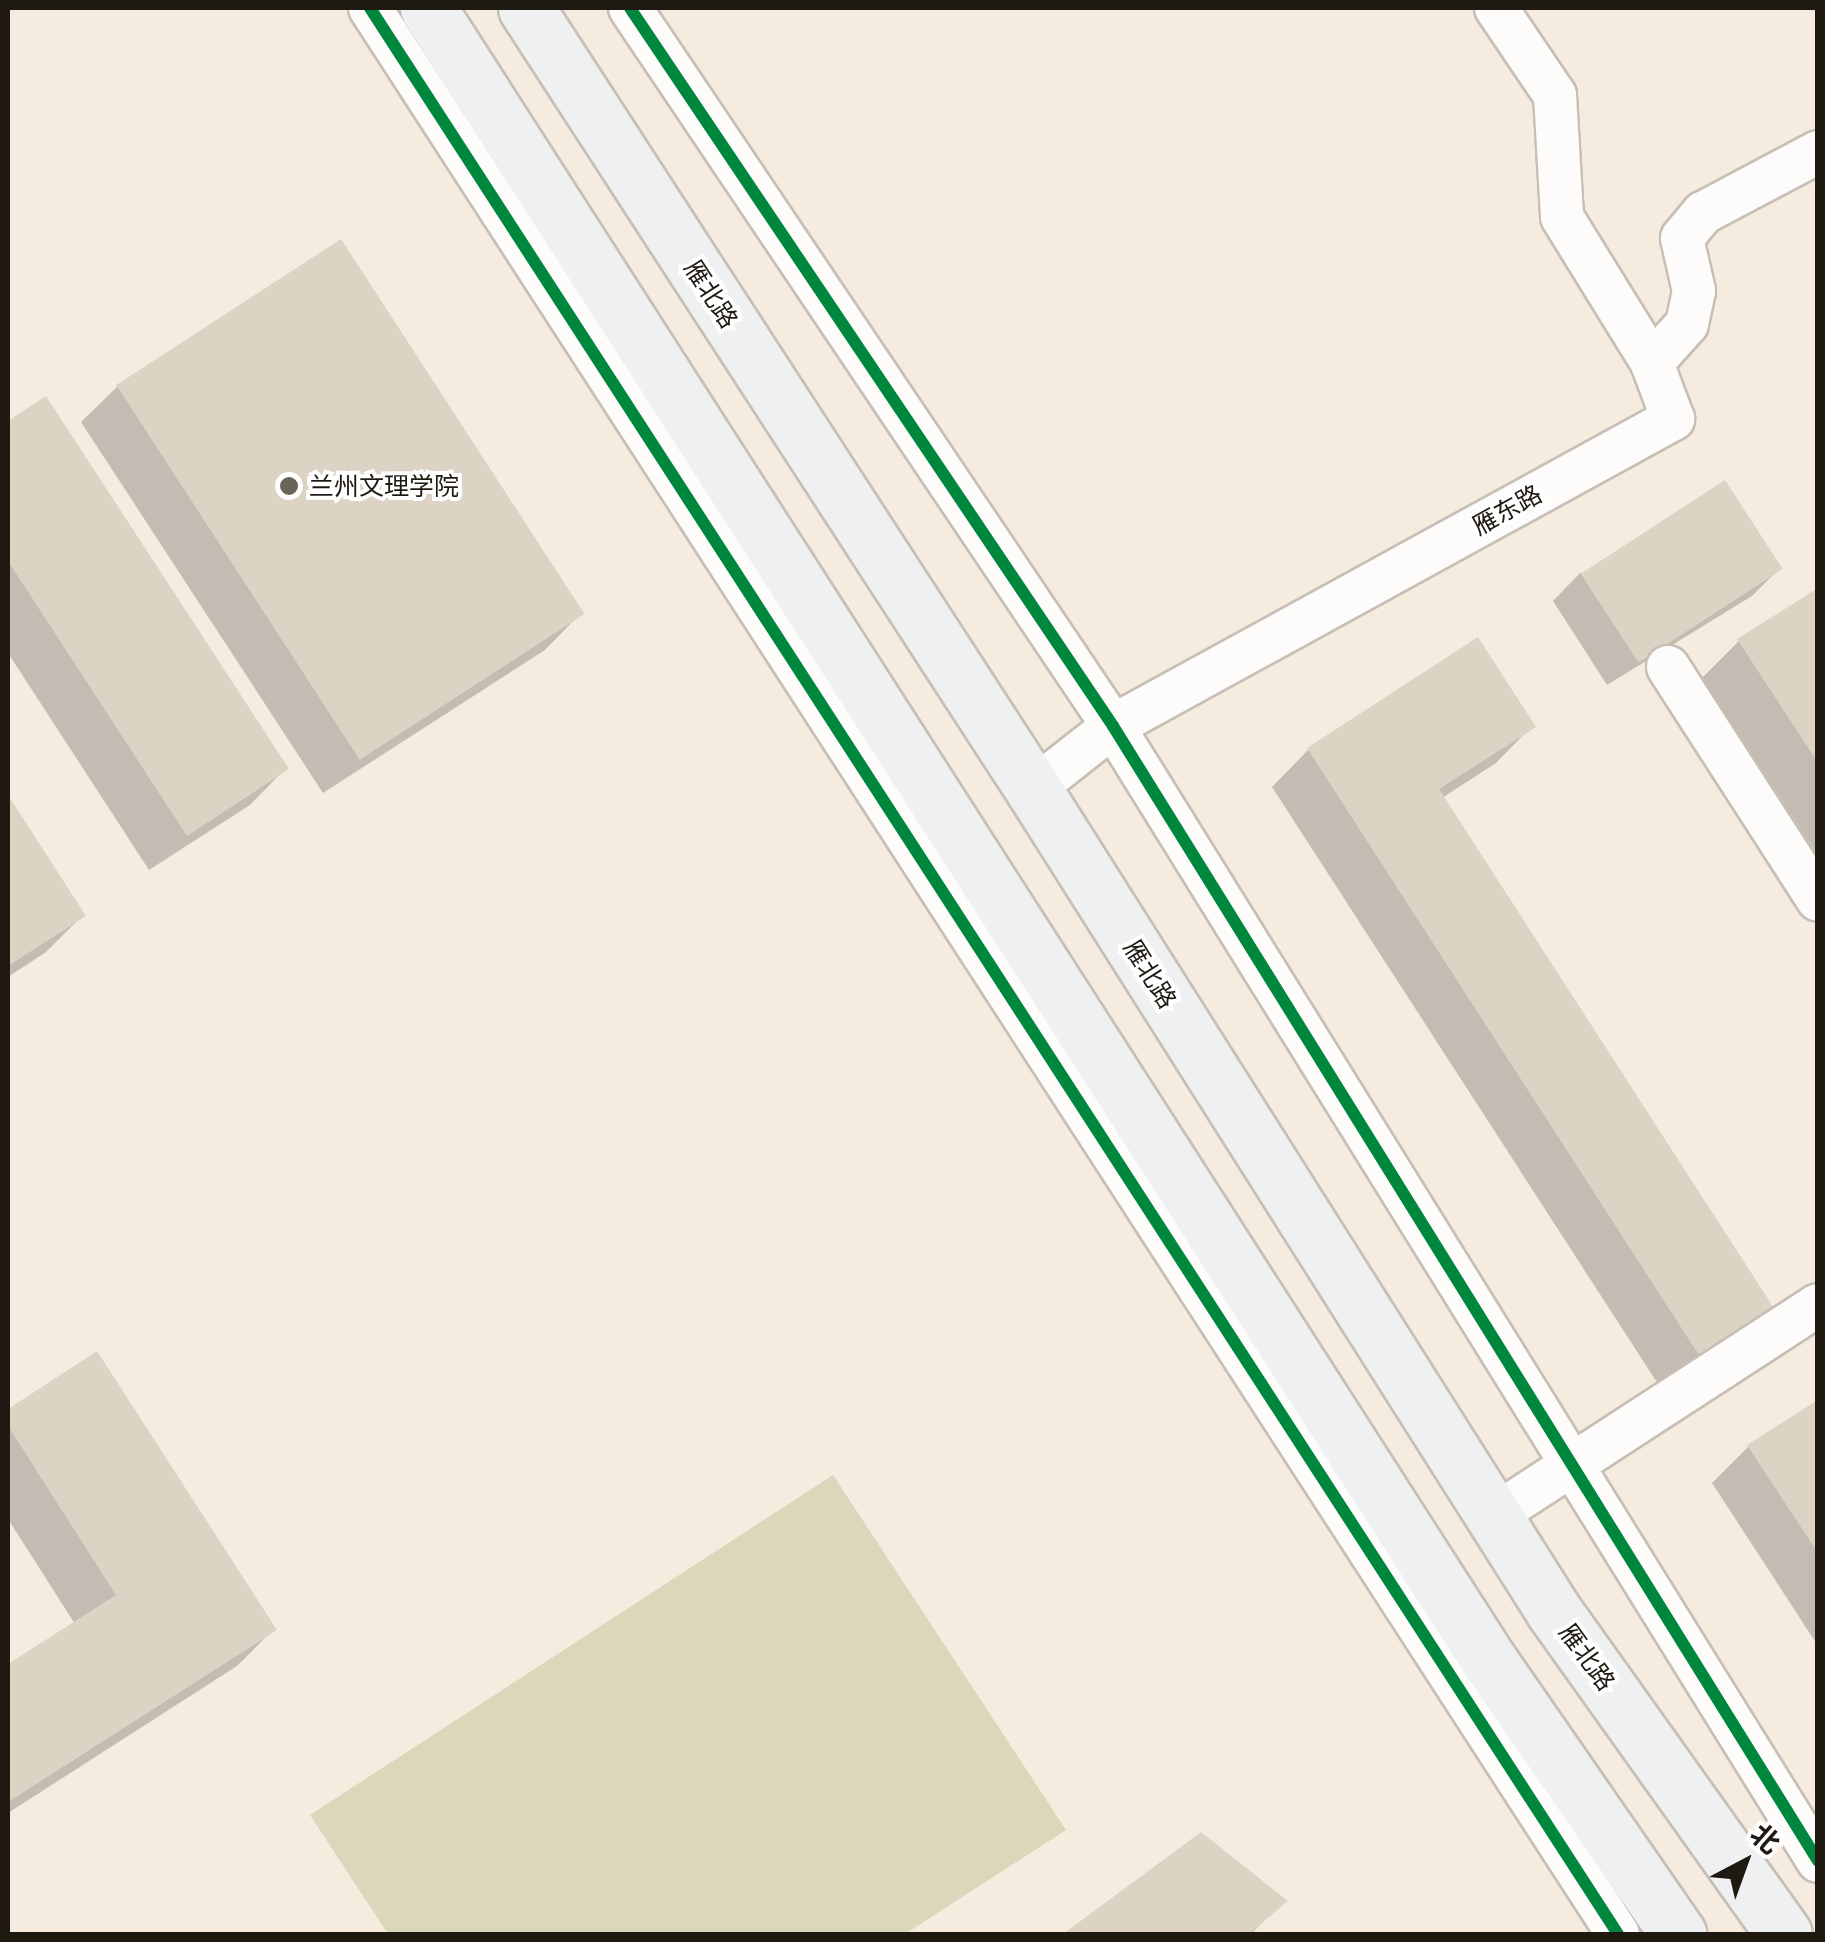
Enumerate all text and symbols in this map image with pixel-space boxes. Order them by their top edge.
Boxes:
street label: 雁北路 [678,254,744,334]
place label: 兰州文理学院 [309,471,459,501]
marker: 兰州文理学院 [278,475,300,497]
street label: 雁东路 [1467,479,1547,541]
street label: 雁北路 [1117,934,1183,1014]
street label: 雁北路 [1553,1618,1621,1696]
north arrow [1695,1812,1795,1912]
text: 北 [1744,1818,1786,1860]

